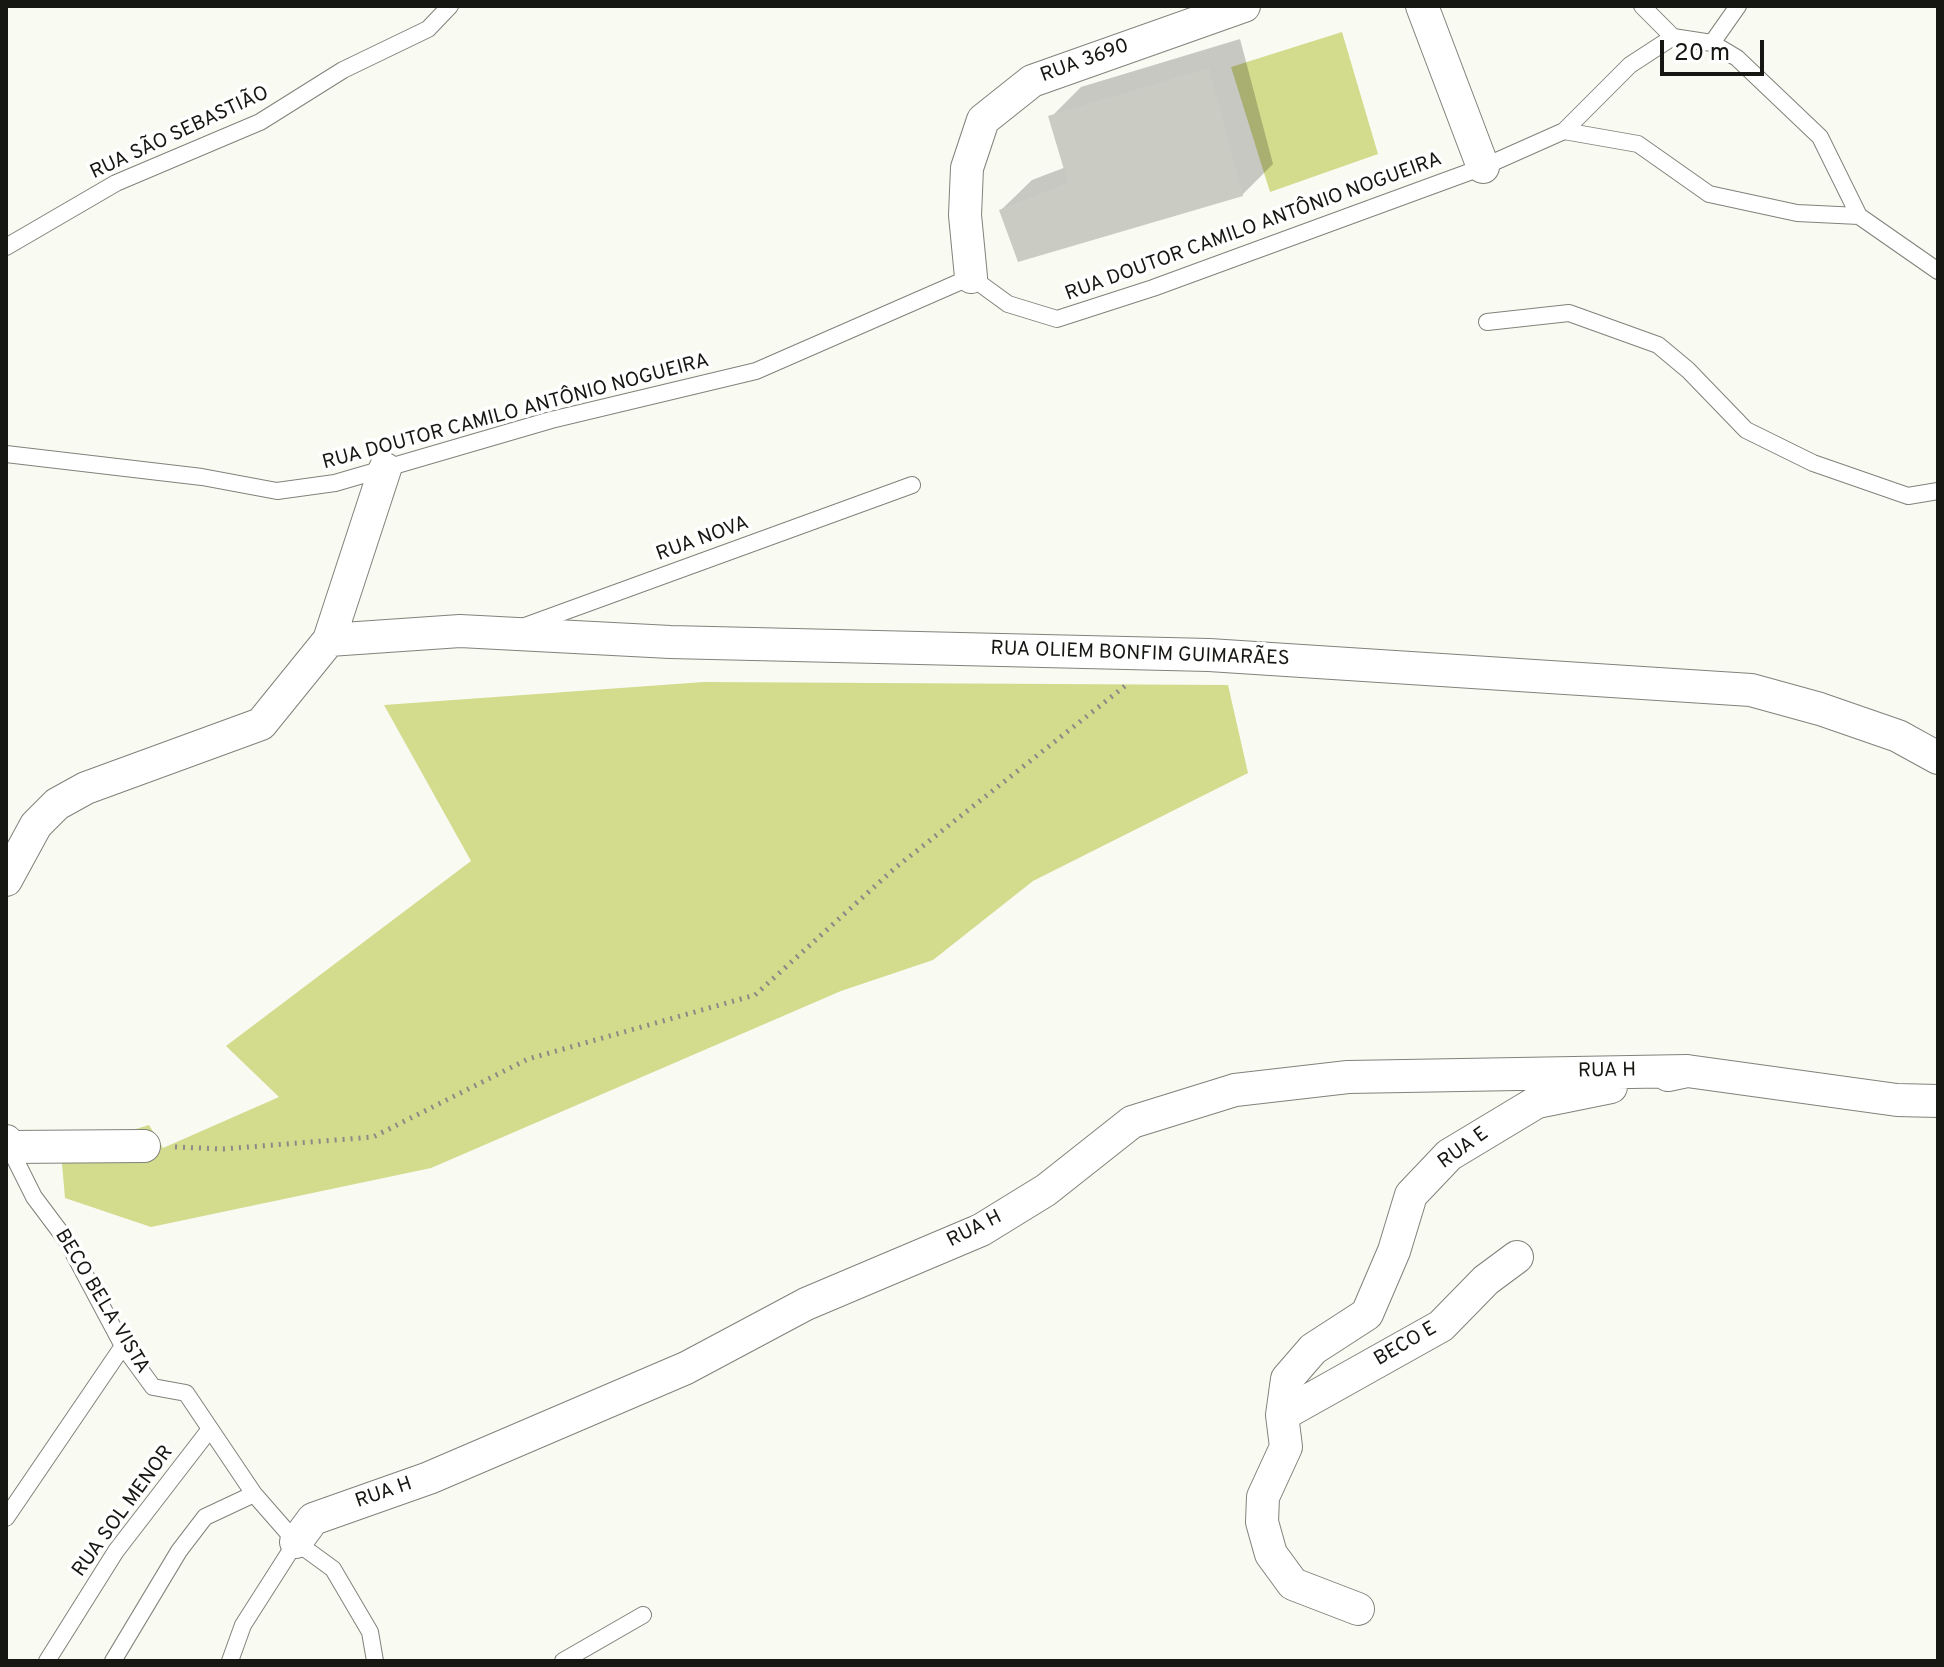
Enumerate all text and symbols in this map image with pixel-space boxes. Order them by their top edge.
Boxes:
scale bar [1664,24,1768,74]
street label: RUA 3690 [1038,35,1132,89]
text: 20 m [1674,39,1730,69]
street label: RUA SÃO SEBASTIÃO [87,82,273,186]
street label: RUA DOUTOR CAMILO ANTÔNIO NOGUEIRA [1062,148,1446,308]
street label: RUA DOUTOR CAMILO ANTÔNIO NOGUEIRA [320,350,712,476]
street label: RUA NOVA [653,512,753,568]
street label: RUA OLIEM BONFIM GUIMARÃES [990,638,1290,672]
street label: RUA H [1578,1059,1636,1085]
street label: RUA E [1434,1123,1494,1175]
street label: RUA H [944,1206,1006,1254]
street label: BECO BELA VISTA [48,1225,154,1379]
street label: BECO E [1370,1318,1442,1372]
street label: RUA SOL MENOR [68,1442,180,1582]
street label: RUA H [353,1473,415,1515]

